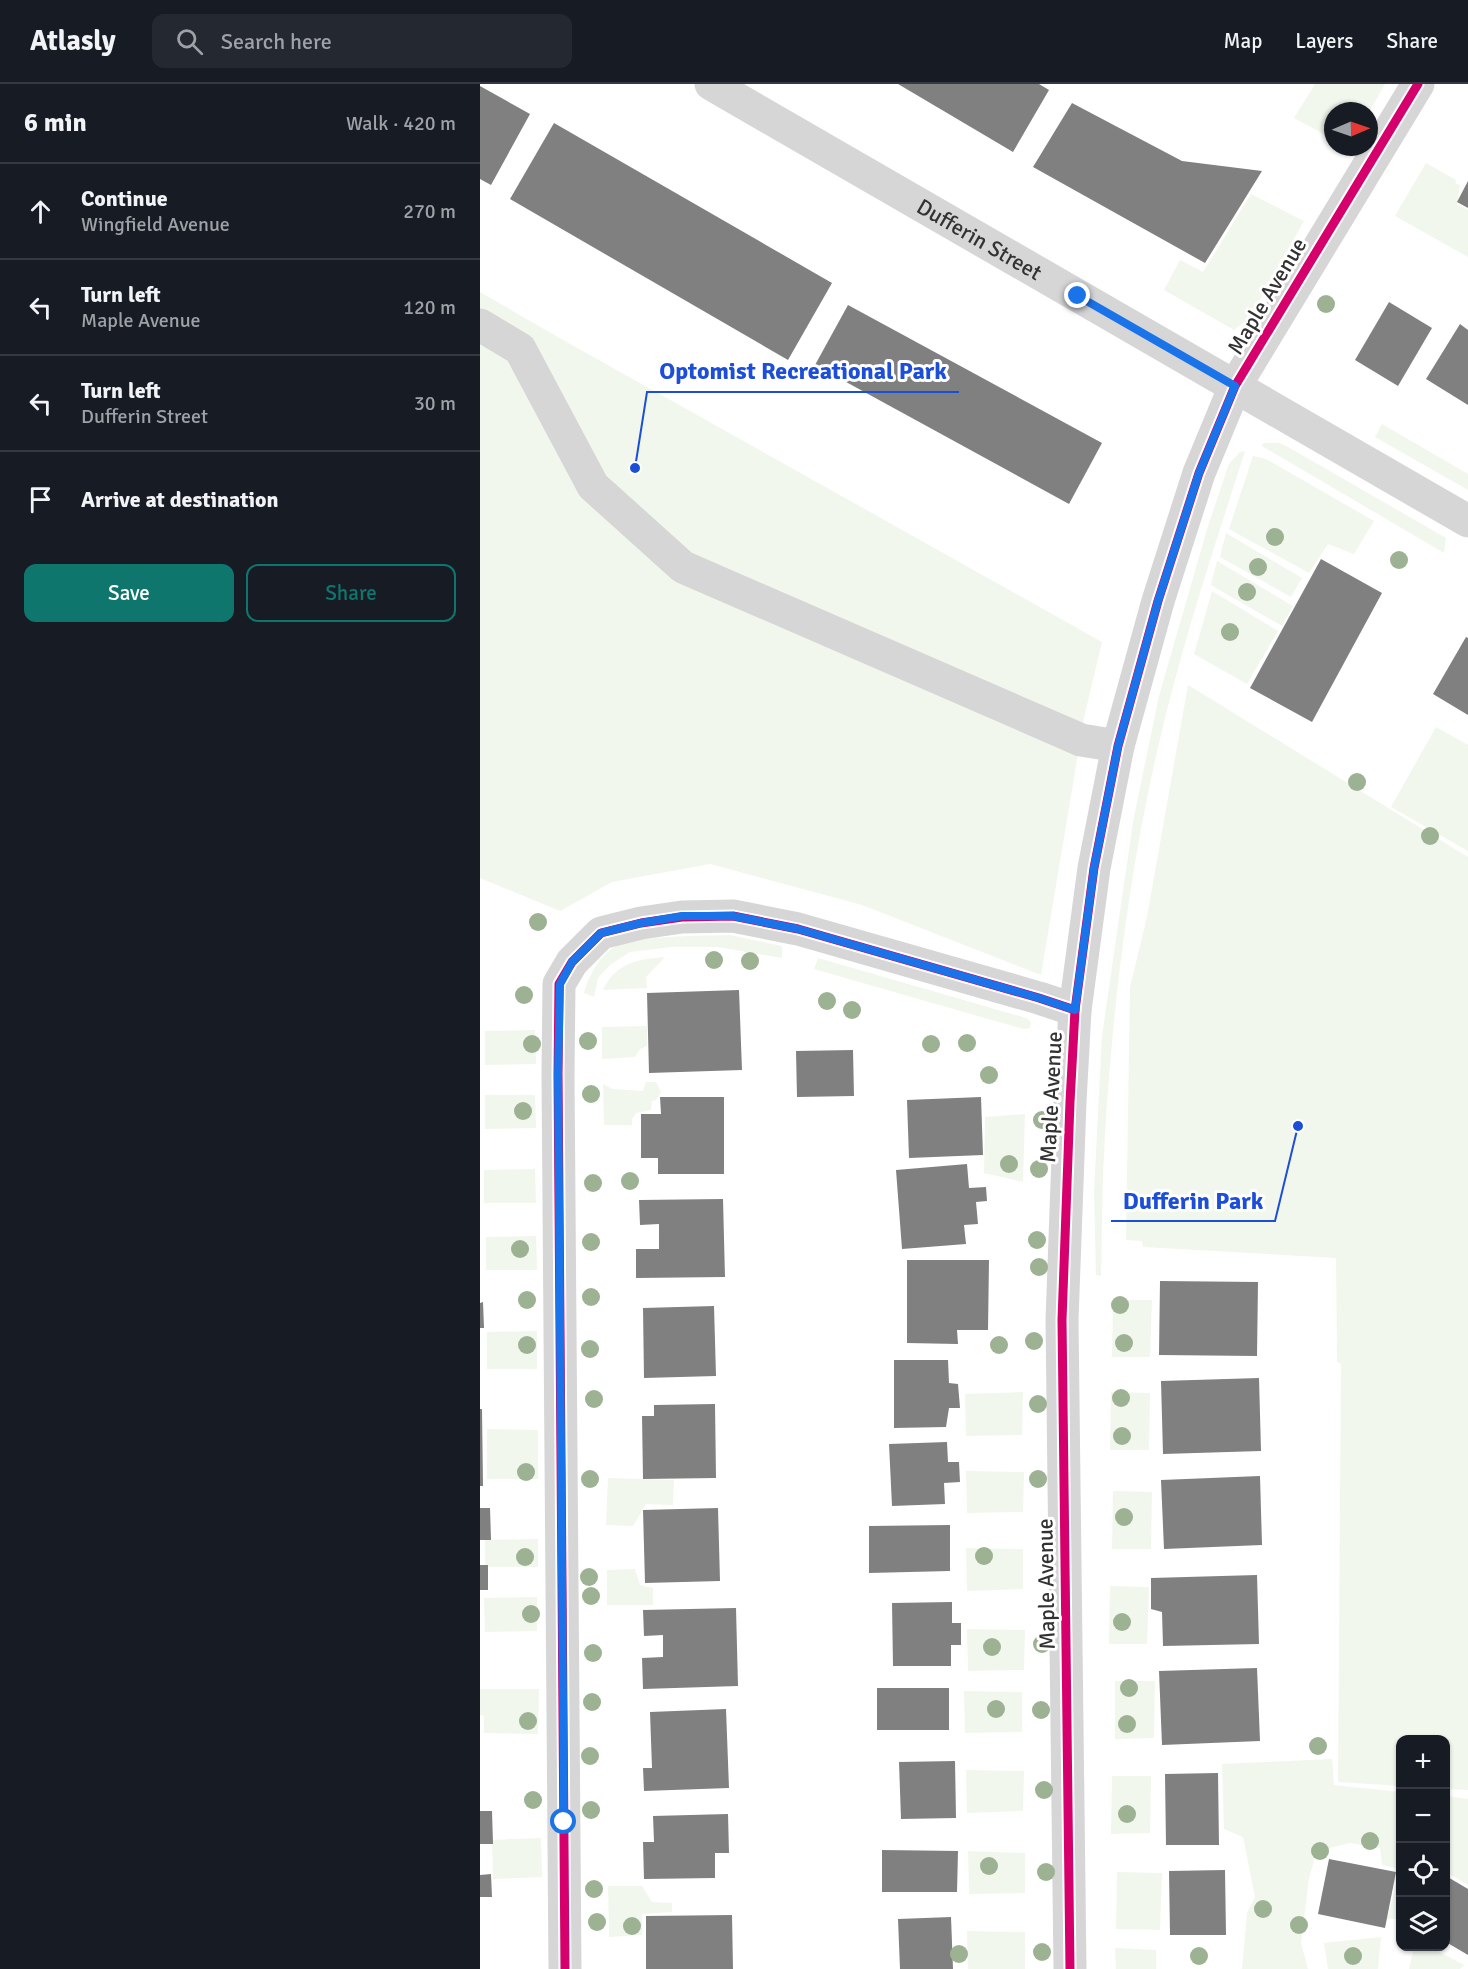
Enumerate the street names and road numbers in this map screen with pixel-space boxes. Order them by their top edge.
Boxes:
street label: Dufferin Street [912,192,1047,286]
street label: Maple Avenue [1222,233,1312,359]
street label: Maple Avenue [1034,1031,1068,1163]
street label: Maple Avenue [1031,1518,1061,1650]

